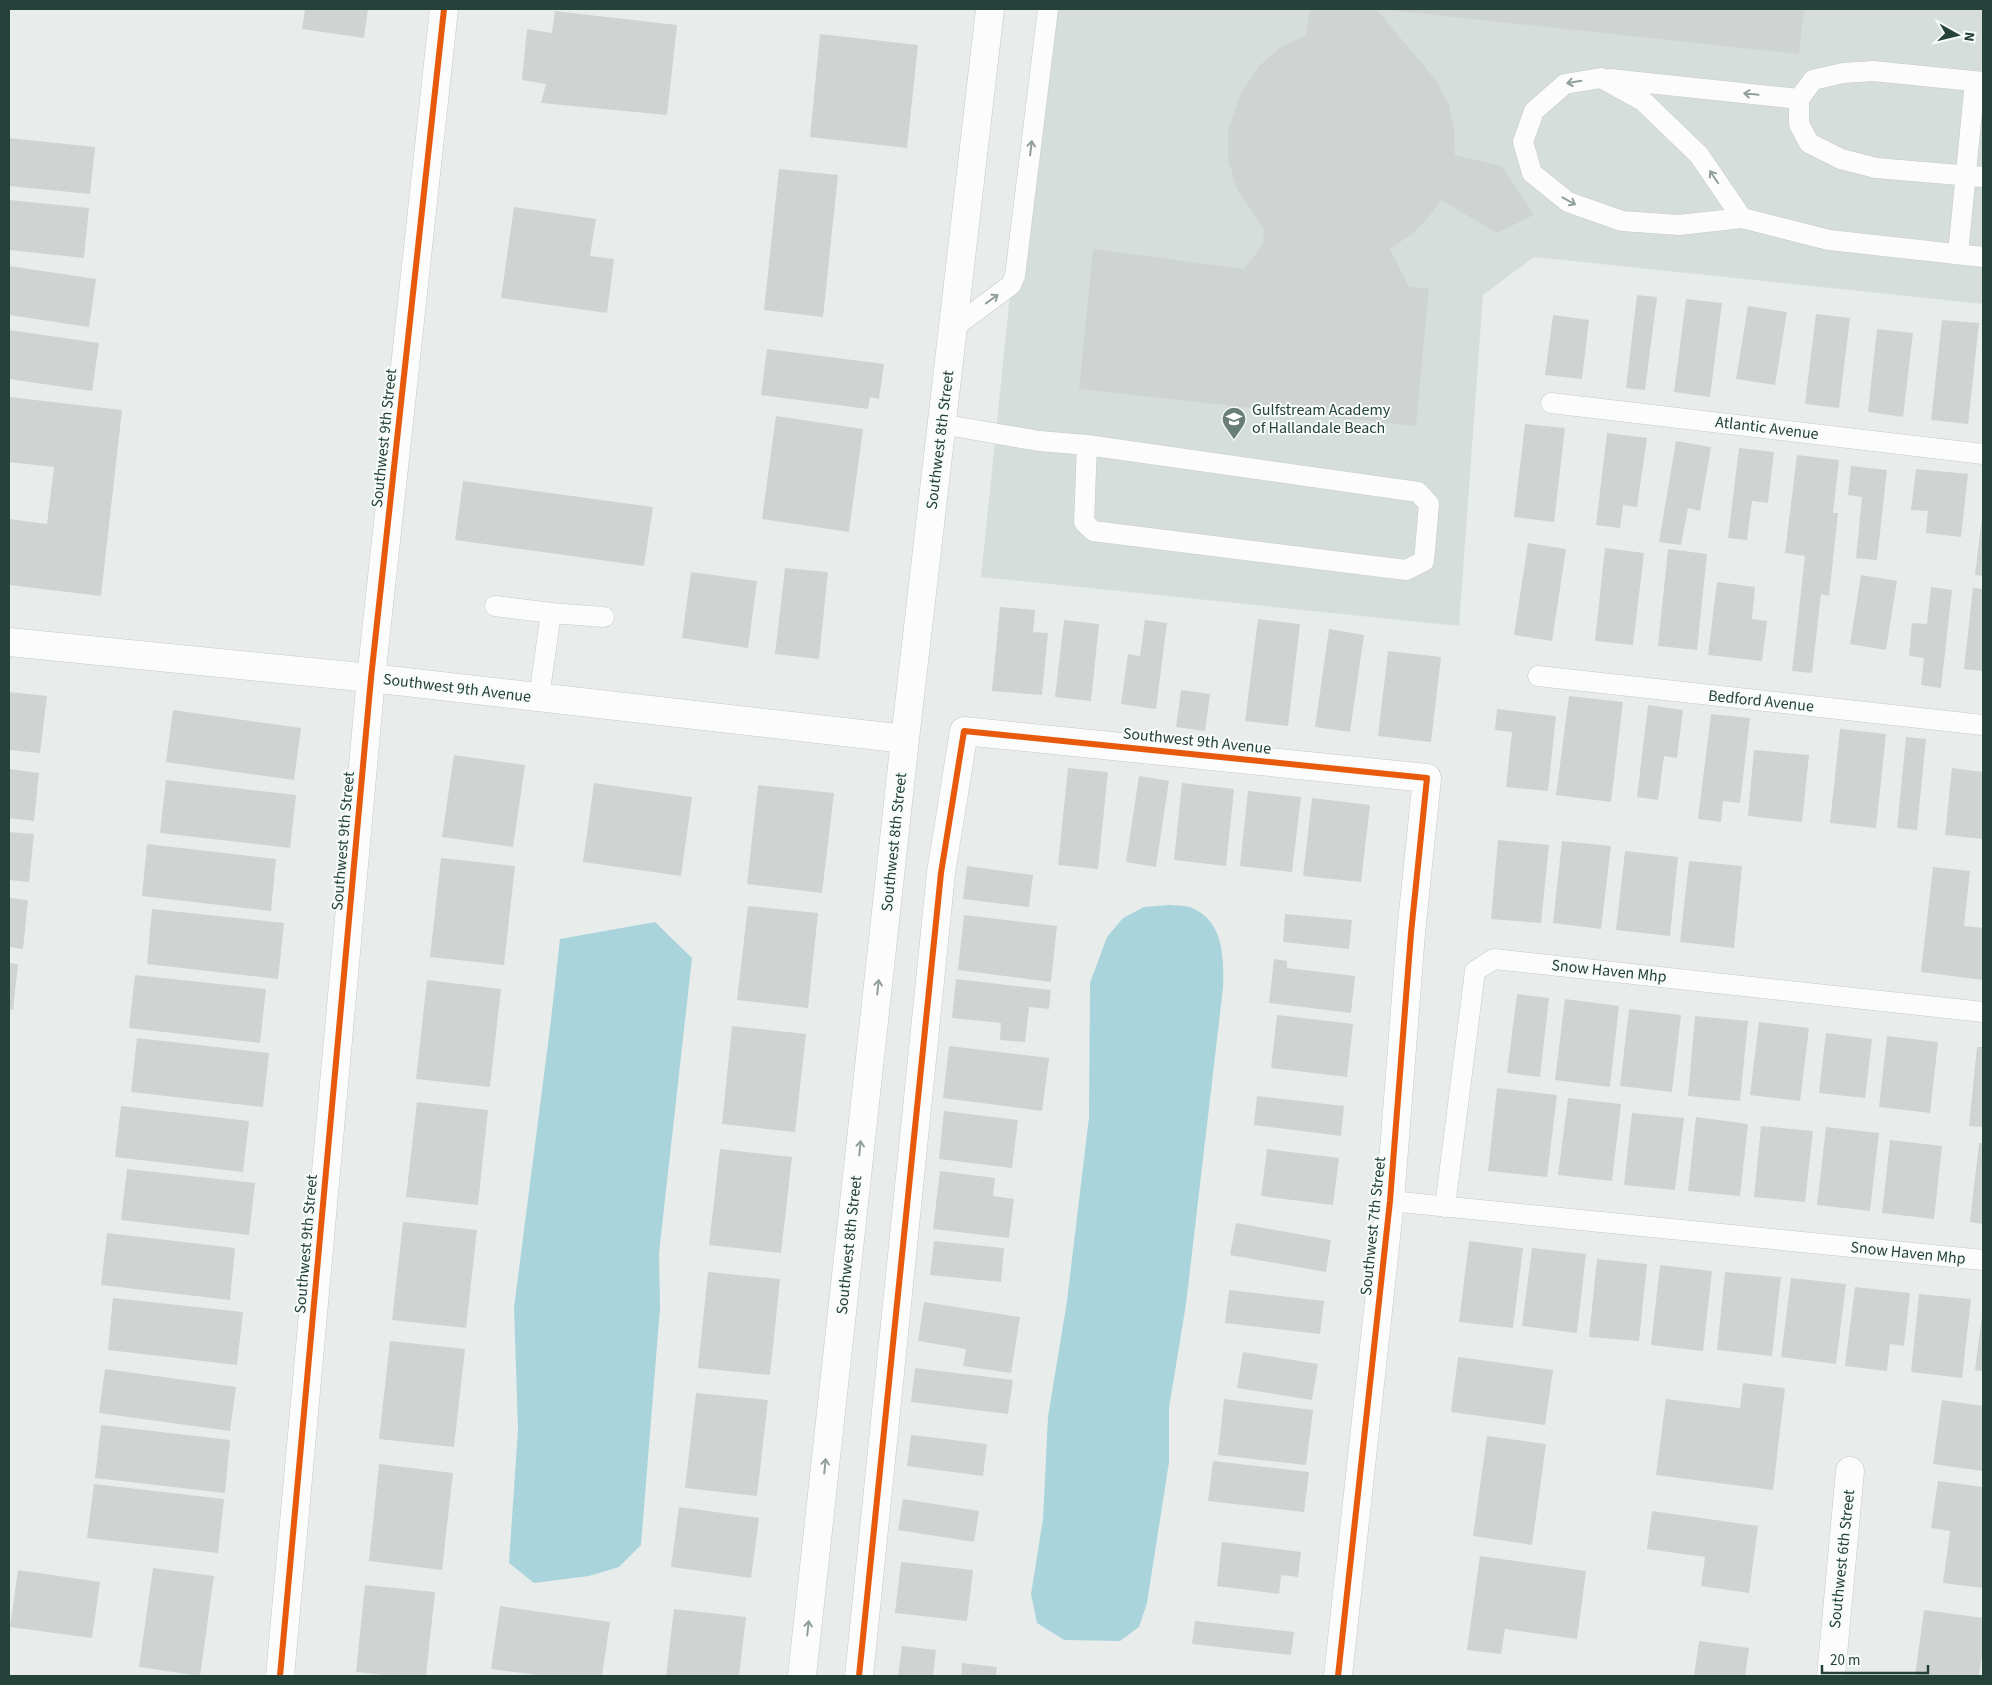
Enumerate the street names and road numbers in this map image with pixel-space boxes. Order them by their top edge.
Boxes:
street label: Southwest 9th Street [366,367,402,509]
street label: Southwest 8th Street [921,369,960,511]
street label: Atlantic Avenue [1714,411,1820,445]
street label: Southwest 9th Avenue [382,668,532,708]
street label: Bedford Avenue [1707,685,1815,717]
street label: Southwest 9th Avenue [1122,722,1272,760]
street label: Southwest 9th Street [326,770,360,912]
street label: Southwest 8th Street [876,771,912,913]
street label: Snow Haven Mhp [1550,954,1668,988]
street label: Southwest 7th Street [1355,1155,1391,1297]
street label: Southwest 9th Street [289,1173,323,1315]
street label: Southwest 8th Street [831,1174,867,1316]
street label: Snow Haven Mhp [1849,1236,1967,1270]
street label: Southwest 6th Street [1824,1488,1860,1630]

